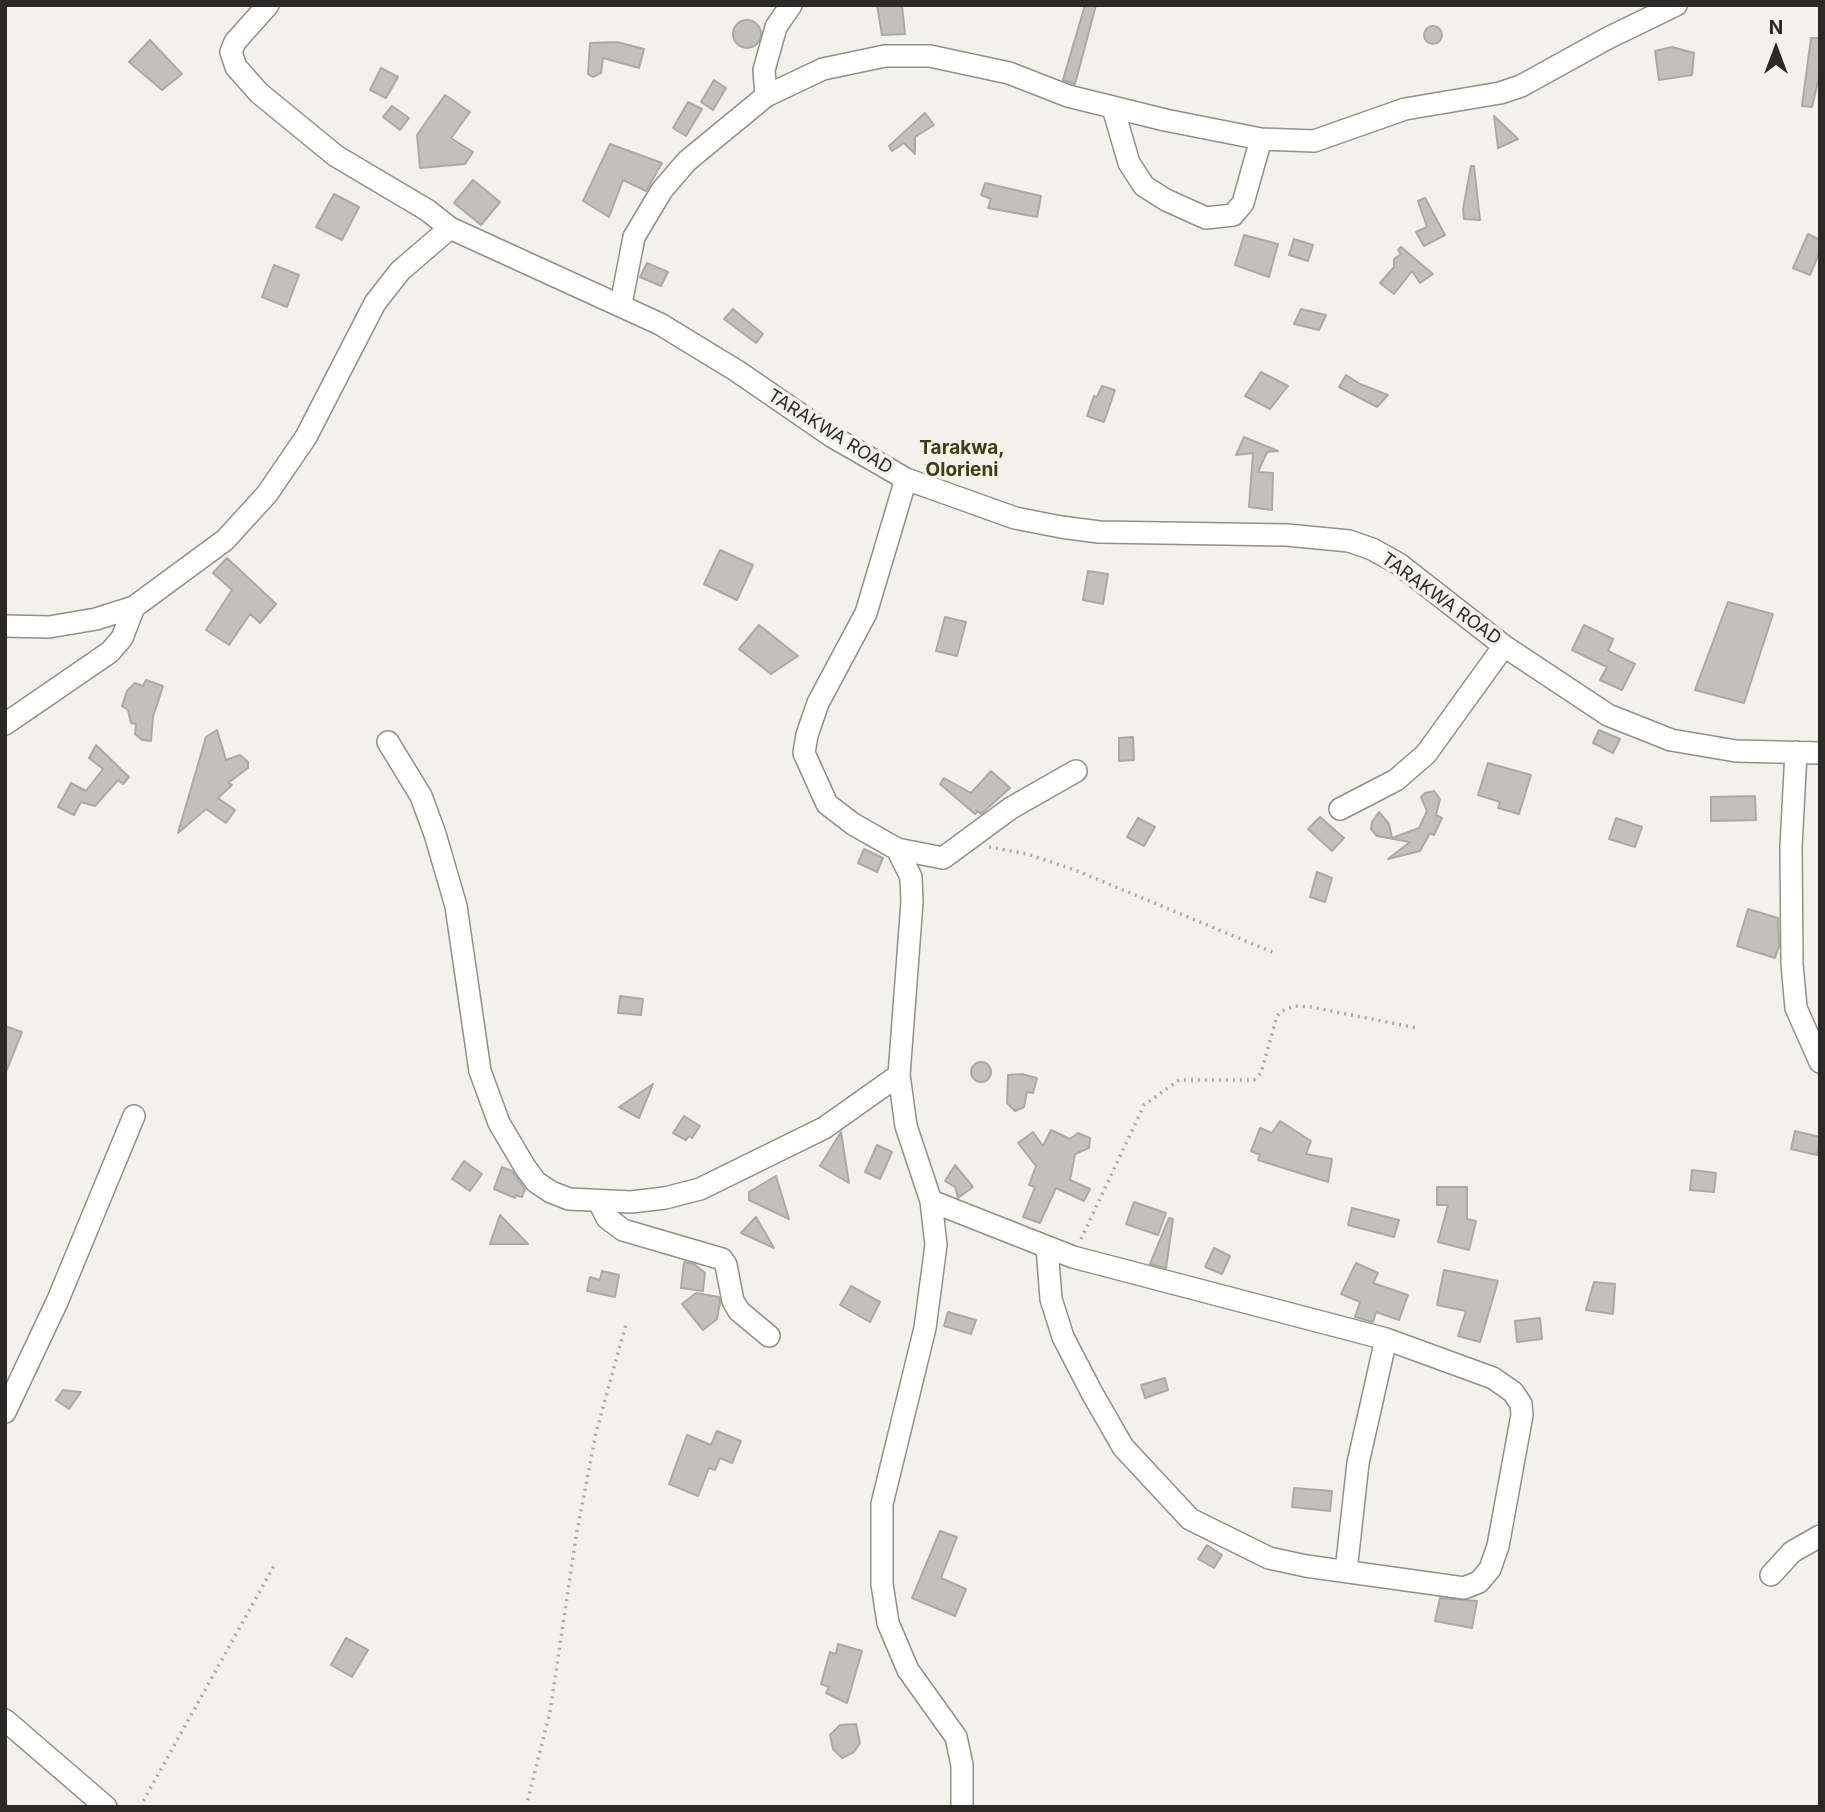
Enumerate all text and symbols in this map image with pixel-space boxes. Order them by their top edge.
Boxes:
north arrow [1741,14,1811,84]
text: N [1769,16,1783,39]
street label: TARAKWA ROAD [764,385,896,479]
district label: Tarakwa, Olorieni [919,437,1005,481]
street label: TARAKWA ROAD [1377,548,1505,650]

